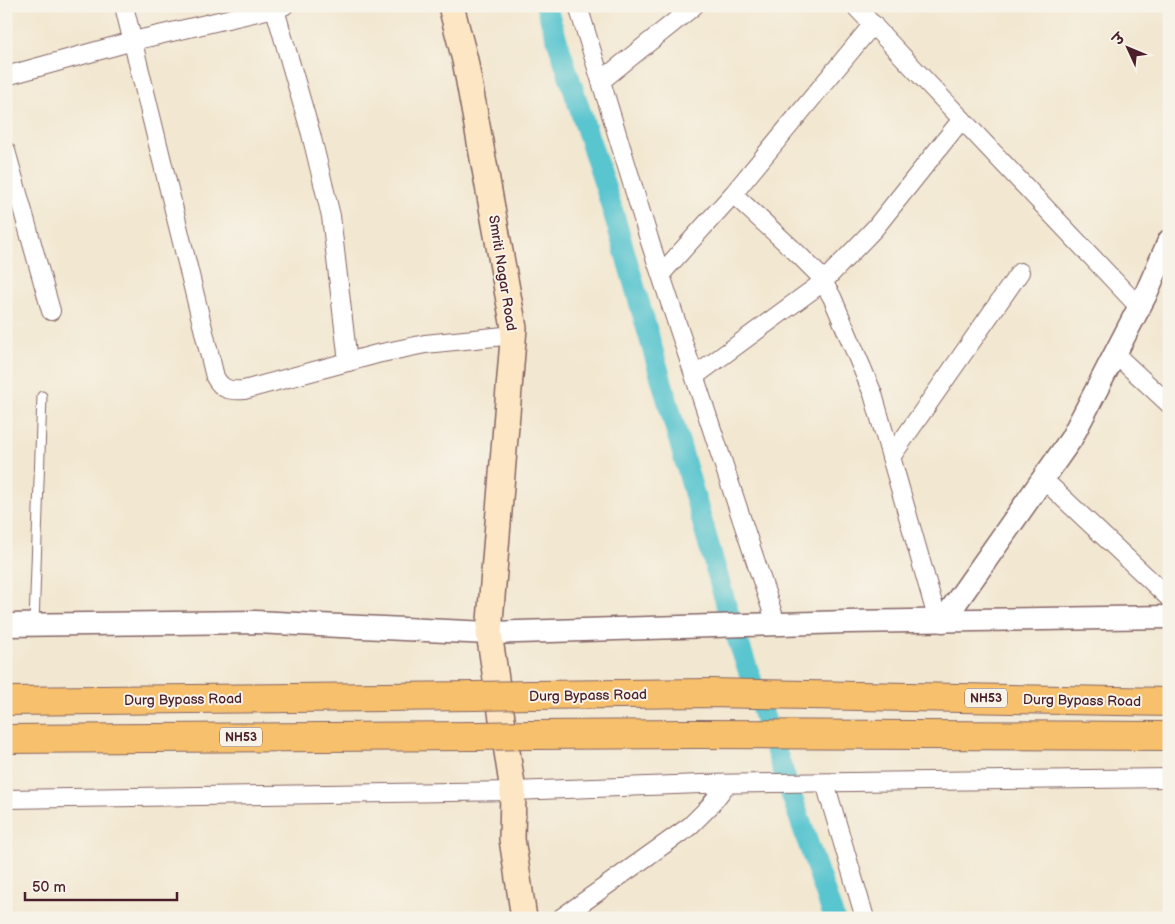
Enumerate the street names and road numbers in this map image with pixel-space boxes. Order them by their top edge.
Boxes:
street label: Smriti Nagar Road [485,214,520,332]
street label: Durg Bypass Road [529,686,647,705]
road number: NH53 [965,688,1007,708]
street label: Durg Bypass Road [124,690,242,709]
street label: Durg Bypass Road [1023,691,1141,710]
road number: NH53 [220,728,262,746]

